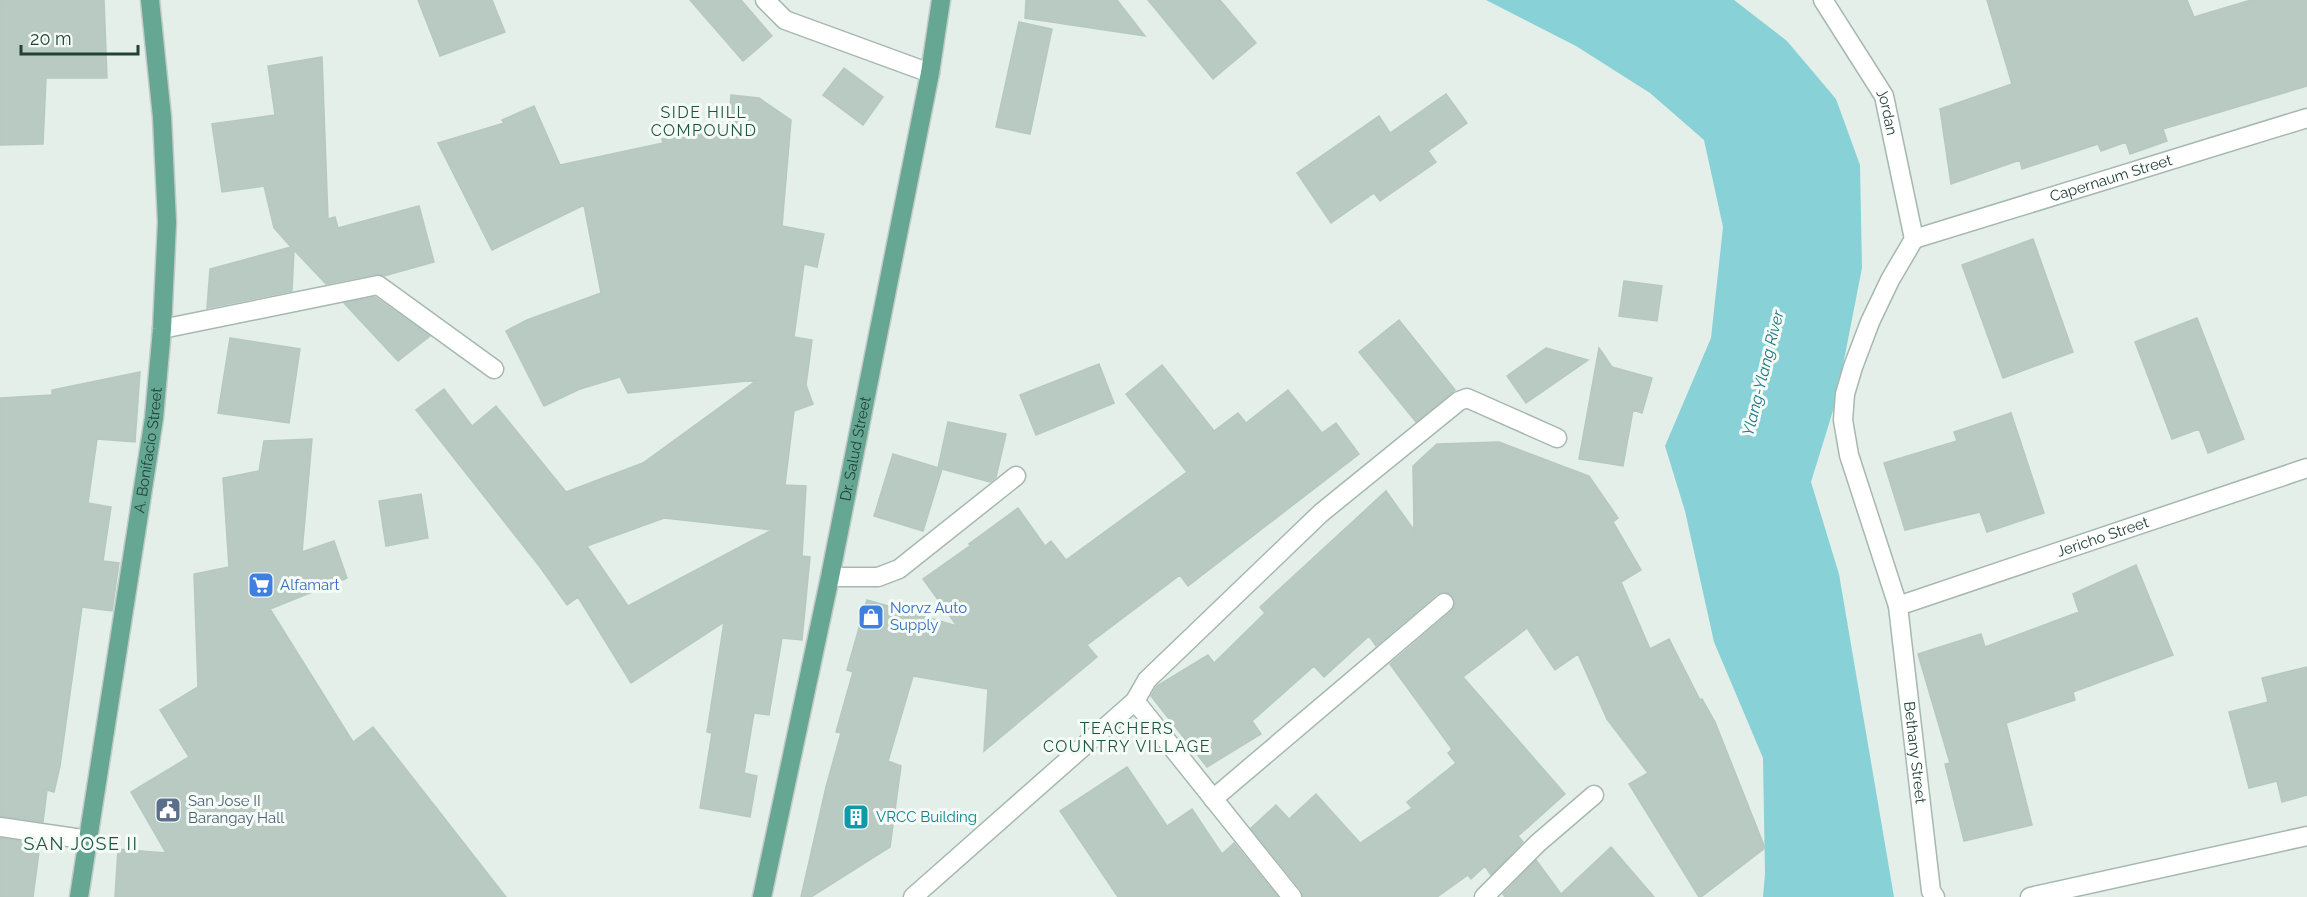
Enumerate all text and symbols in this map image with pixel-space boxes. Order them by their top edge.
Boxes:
scale bar [21,18,138,56]
text: 20 m [30,28,72,49]
street label: Jordan [1872,85,1901,137]
district label: SIDE HILL COMPOUND [651,103,757,140]
street label: Capernaum Street [2048,151,2174,206]
water label: Ylang-Ylang River [1738,308,1788,438]
street label: A. Bonifacio Street [130,387,166,514]
street label: Dr. Salud Street [836,395,875,503]
street label: Jericho Street [2054,513,2151,561]
supermarket icon: Alfamart [246,570,276,600]
place label: Alfamart [280,576,340,594]
place label: Norvz Auto Supply [890,599,967,634]
shop icon: Norvz Auto Supply [856,602,886,632]
street label: Bethany Street [1900,700,1930,804]
district label: TEACHERS COUNTRY VILLAGE [1043,719,1211,756]
place label: San Jose II Barangay Hall [188,792,285,827]
public building icon: San Jose II Barangay Hall [153,795,183,825]
building icon: VRCC Building [841,802,871,832]
place label: VRCC Building [876,808,977,826]
district label: SAN JOSE II [24,833,138,854]

